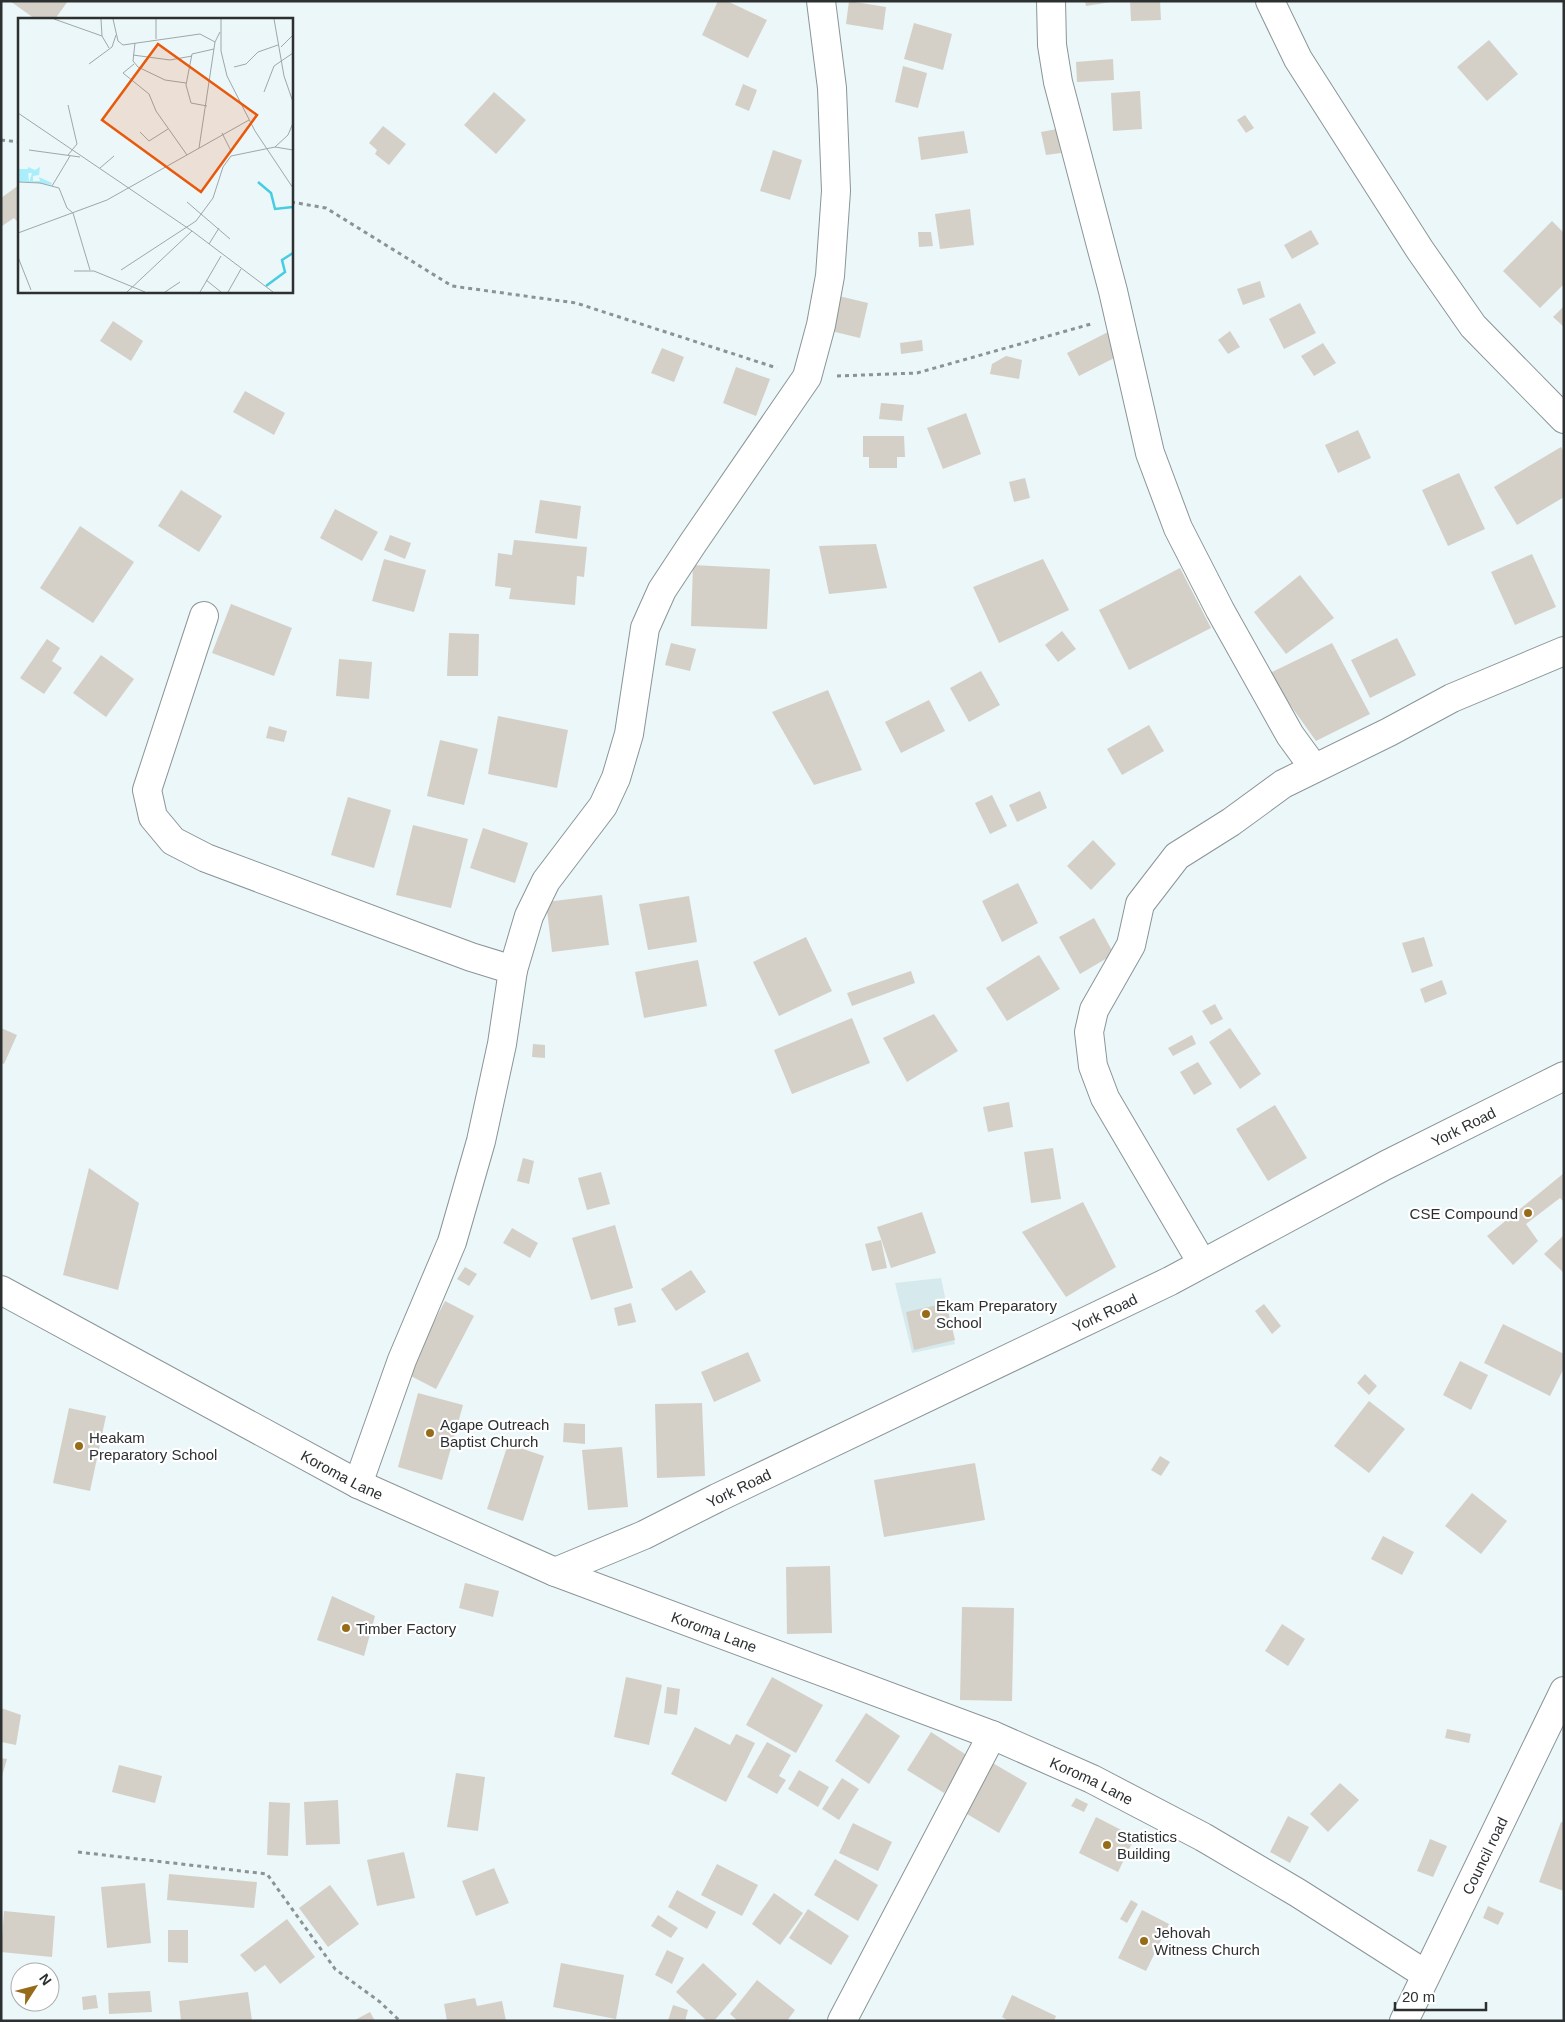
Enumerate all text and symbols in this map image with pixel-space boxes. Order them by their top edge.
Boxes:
inset map [18,18,292,292]
street label: York Road [1428,1103,1498,1150]
place label: CSE Compound [1410,1205,1518,1222]
marker: CSE Compound [1522,1207,1534,1219]
street label: York Road [1070,1290,1140,1335]
place label: Ekam Preparatory School [936,1297,1057,1331]
marker: Ekam Preparatory School [920,1308,932,1320]
place label: Agape Outreach Baptist Church [440,1416,549,1450]
marker: Agape Outreach Baptist Church [424,1427,436,1439]
place label: Heakam Preparatory School [89,1429,217,1463]
marker: Heakam Preparatory School [73,1440,85,1452]
street label: Koroma Lane [298,1446,386,1503]
street label: York Road [703,1465,773,1511]
street label: Koroma Lane [669,1608,759,1655]
place label: Timber Factory [356,1620,457,1637]
marker: Timber Factory [340,1622,352,1634]
street label: Koroma Lane [1048,1753,1136,1808]
street label: Council road [1458,1814,1510,1897]
place label: Statistics Building [1117,1828,1177,1862]
marker: Statistics Building [1101,1839,1113,1851]
place label: Jehovah Witness Church [1154,1924,1260,1958]
marker: Jehovah Witness Church [1138,1935,1150,1947]
north arrow [10,1962,60,2012]
text: N [36,1971,55,1988]
scale bar [1395,1980,1486,2012]
text: 20 m [1402,1988,1435,2005]

